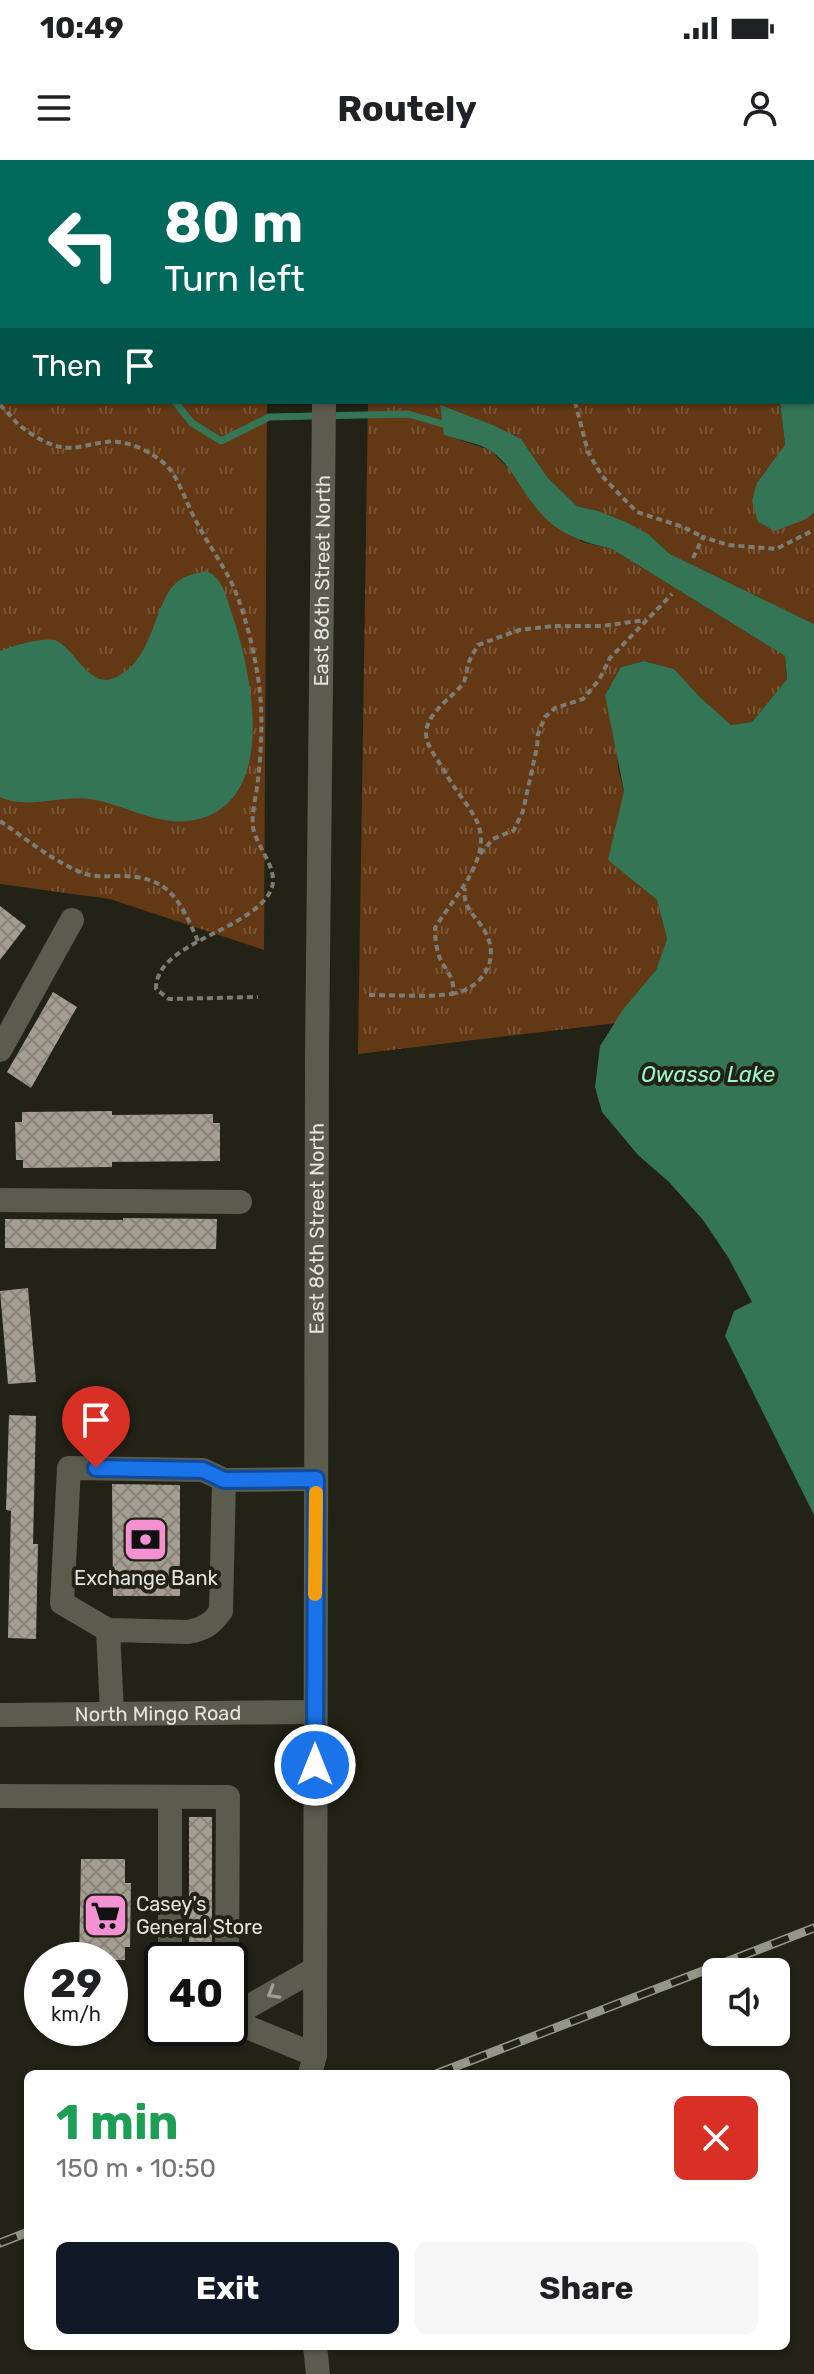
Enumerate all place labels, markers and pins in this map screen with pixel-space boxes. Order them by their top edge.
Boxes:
pin [62,1386,130,1468]
bank icon: Exchange Bank [122,1515,170,1563]
place label: Exchange Bank [74,1566,219,1590]
supermarket icon: Casey's General Store [81,1891,129,1939]
place label: Casey's General Store [136,1892,263,1939]

